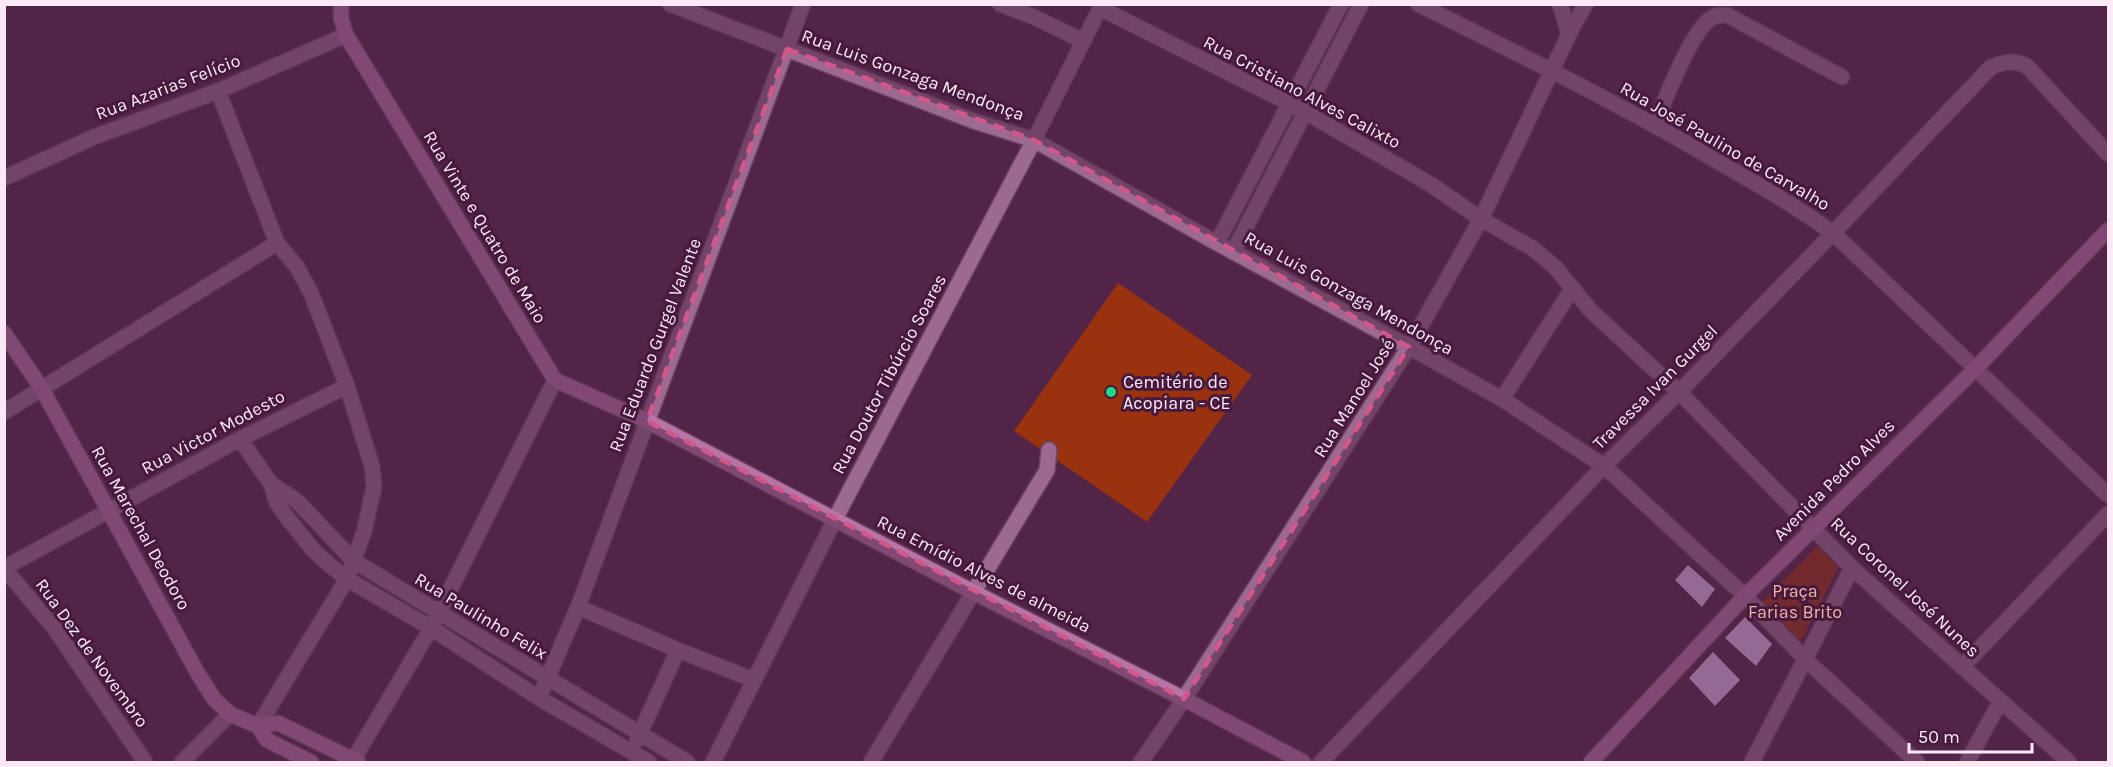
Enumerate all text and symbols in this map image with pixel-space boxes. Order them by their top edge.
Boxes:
street label: Rua Luis Gonzaga Mendonça [799,24,1027,126]
street label: Rua Cristiano Alves Calixto [1200,31,1404,153]
street label: Rua Azarias Felício [92,49,244,125]
street label: Rua José Paulino de Carvalho [1616,77,1834,215]
street label: Rua Vinte e Quatro de Maio [419,127,551,327]
street label: Rua Luis Gonzaga Mendonça [1241,226,1457,360]
street label: Rua Eduardo Gurgel Valente [604,235,706,455]
street label: Rua Doutor Tibúrcio Soares [827,270,951,478]
street label: Travessa Ivan Gurgel [1588,320,1722,454]
street label: Rua Manoel José [1309,334,1399,462]
place label: Cemitério de Acopiara - CE [1123,371,1231,414]
street label: Rua Victor Modesto [137,385,289,479]
marker: Cemitério de Acopiara - CE [1104,385,1118,399]
street label: Avenida Pedro Alves [1769,415,1899,545]
street label: Rua Marechal Deodoro [87,442,195,614]
street label: Rua Emídio Alves de almeida [873,510,1095,638]
street label: Rua Coronel José Nunes [1826,512,1984,662]
street label: Rua Paulinho Felix [411,568,551,664]
street label: Rua Dez de Novembro [31,574,153,732]
park label: Praça Farias Brito [1748,580,1842,623]
scale bar [1909,716,2032,754]
text: 50 m [1918,726,1960,748]

